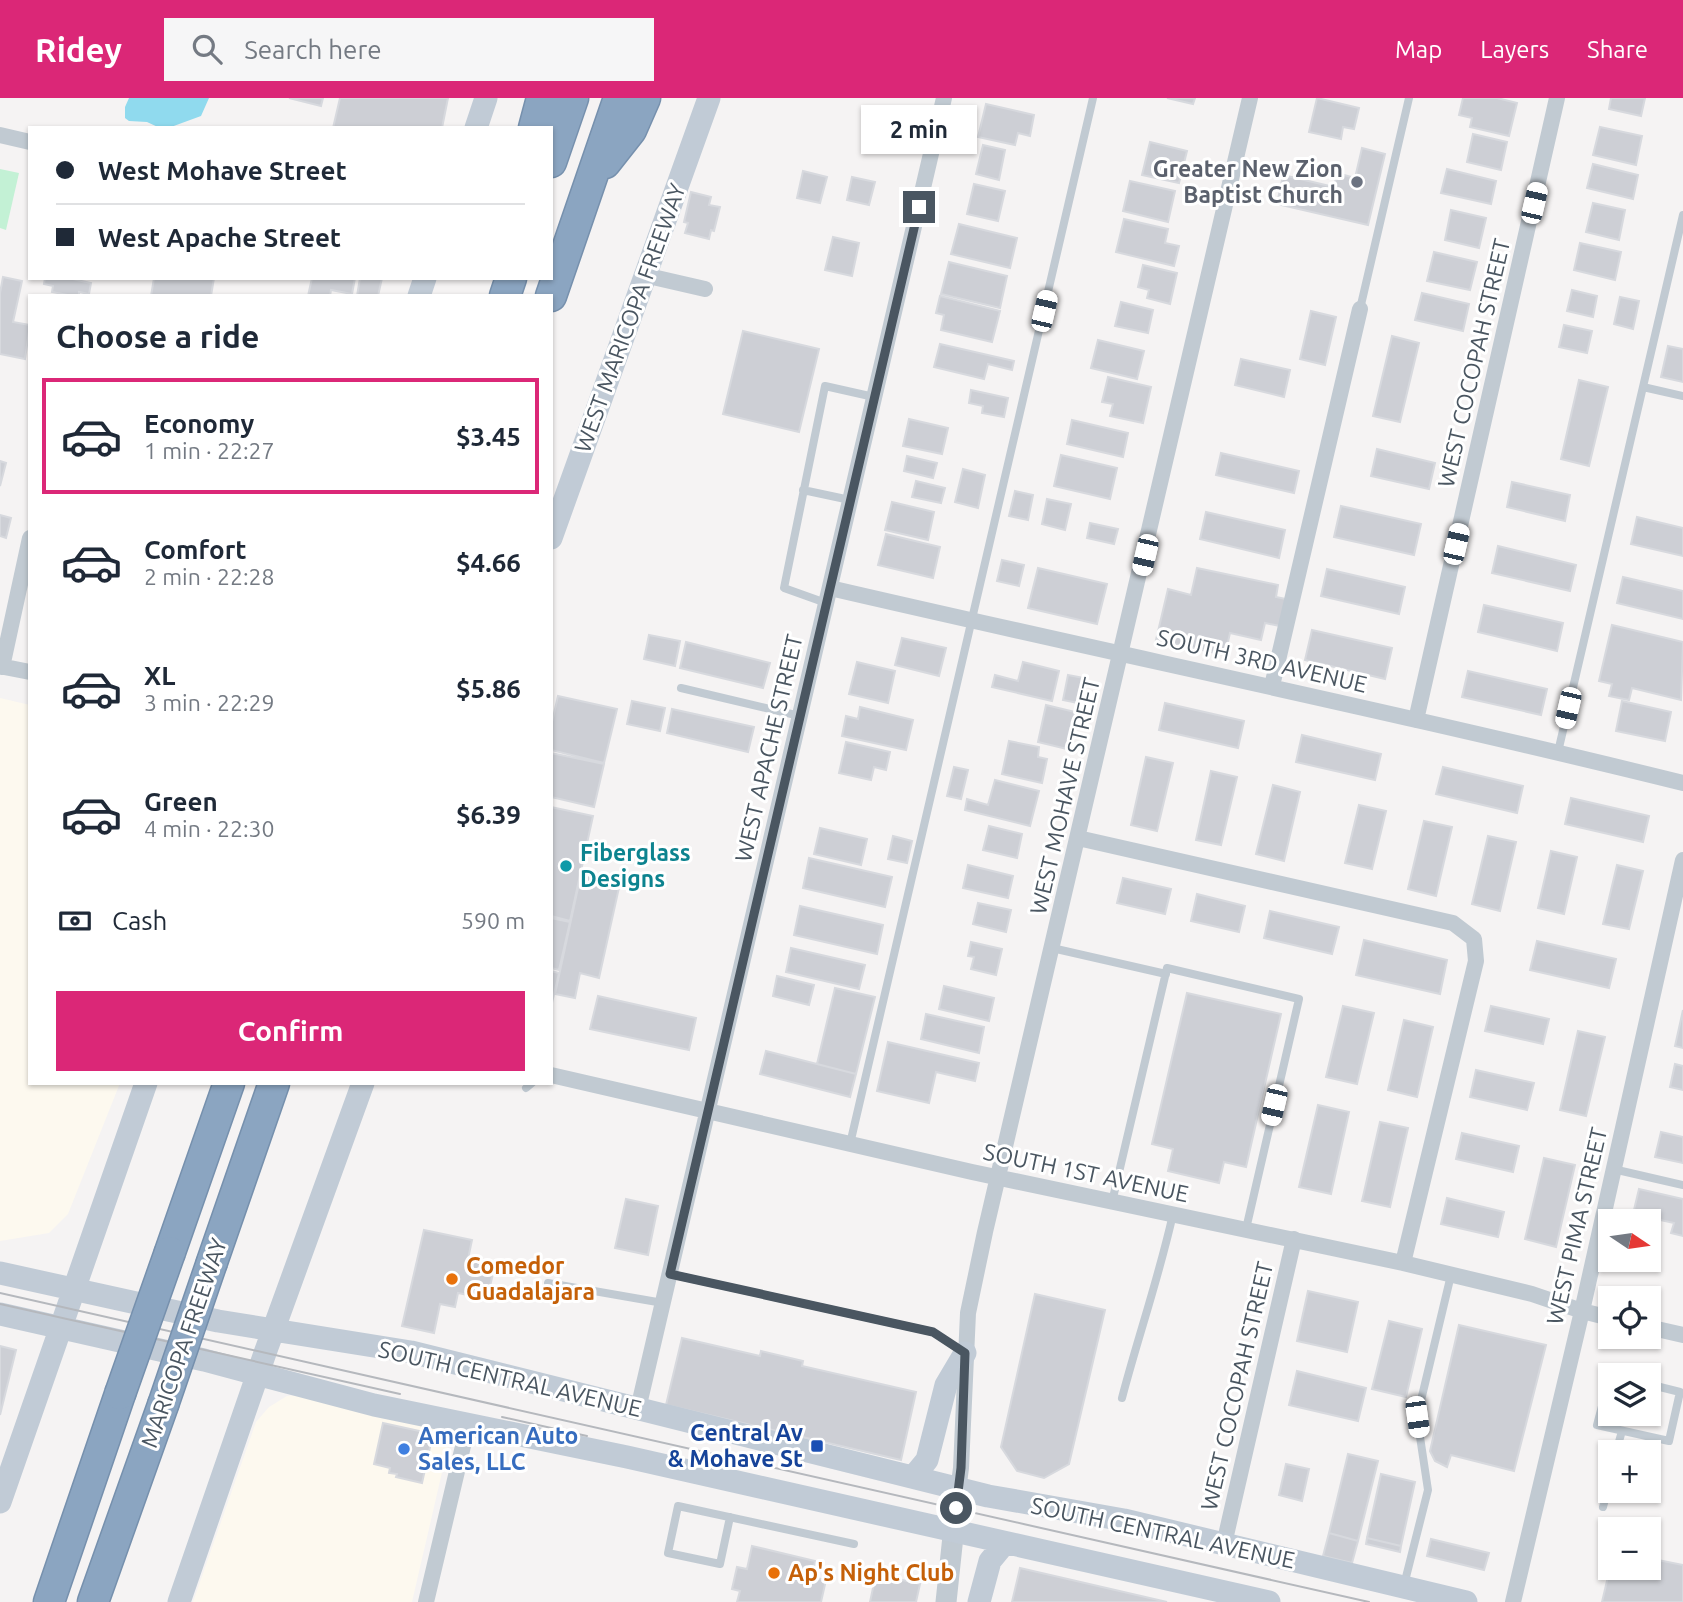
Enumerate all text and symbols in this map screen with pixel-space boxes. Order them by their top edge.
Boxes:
search box [164,18,654,81]
icon: search [188,30,226,68]
text: Ridey [35,31,122,68]
text: Search here [244,35,382,64]
text: Map [1395,36,1442,63]
text: Layers [1480,36,1549,63]
text: Share [1587,36,1648,63]
callout: 2 min [861,105,977,154]
text: 2 min [890,117,948,142]
text: West Mohave Street [98,156,347,185]
place label: Greater New Zion Baptist Church [1153,156,1343,207]
marker: Greater New Zion Baptist Church [1349,174,1365,190]
street label: WEST MARICOPA FREEWAY [569,179,690,456]
car [1520,180,1549,226]
route end [903,191,935,223]
text: West Apache Street [98,223,341,252]
street label: WEST COCOPAH STREET [1433,236,1514,490]
car [1030,288,1059,334]
text: Choose a ride [56,318,259,354]
icon: car [60,405,123,468]
text: Economy [144,409,254,438]
text: $3.45 [456,422,521,451]
text: 1 min · 22:27 [144,438,275,463]
car [1442,521,1471,567]
icon: car [60,531,123,594]
car [1131,532,1160,578]
text: Comfort [144,535,247,564]
text: $4.66 [456,548,521,577]
text: 2 min · 22:28 [144,564,275,589]
street label: SOUTH 3RD AVENUE [1155,624,1370,697]
street label: WEST APACHE STREET [730,631,807,864]
icon: car [60,657,123,720]
text: XL [144,661,175,690]
text: $5.86 [456,674,521,703]
street label: WEST MOHAVE STREET [1025,675,1104,917]
car [1554,685,1583,731]
text: 3 min · 22:29 [144,690,275,715]
icon: car [60,783,123,846]
text: Green [144,787,218,816]
text: $6.39 [456,800,521,829]
text: 4 min · 22:30 [144,816,275,841]
place label: Fiberglass Designs [580,840,691,891]
marker: Fiberglass Designs [558,858,574,874]
icon: cash [56,902,94,940]
text: Cash [112,906,167,935]
text: 590 m [461,908,525,933]
button: Confirm [56,991,525,1071]
car [1260,1082,1289,1128]
street label: WEST PIMA STREET [1542,1125,1611,1327]
street label: SOUTH 1ST AVENUE [981,1139,1191,1206]
north arrow [1598,1209,1661,1272]
map controls [1598,1209,1661,1580]
street label: MARICOPA FREEWAY [136,1234,231,1451]
place label: Comedor Guadalajara [466,1253,595,1304]
street label: WEST COCOPAH STREET [1196,1259,1277,1513]
marker: Comedor Guadalajara [444,1271,460,1287]
button: locate [1598,1286,1661,1349]
street label: SOUTH CENTRAL AVENUE [376,1336,644,1421]
button: layers [1598,1363,1661,1426]
car [1404,1395,1431,1439]
place label: Central Av & Mohave St [668,1420,803,1471]
place label: American Auto Sales, LLC [418,1423,578,1475]
marker: Central Av & Mohave St [809,1438,825,1454]
button: + [1598,1440,1661,1503]
marker: American Auto Sales, LLC [396,1441,412,1457]
route start [940,1492,972,1524]
street label: SOUTH CENTRAL AVENUE [1029,1492,1297,1573]
button: − [1598,1517,1661,1580]
place label: Ap's Night Club [788,1560,954,1585]
marker: Ap's Night Club [766,1565,782,1581]

